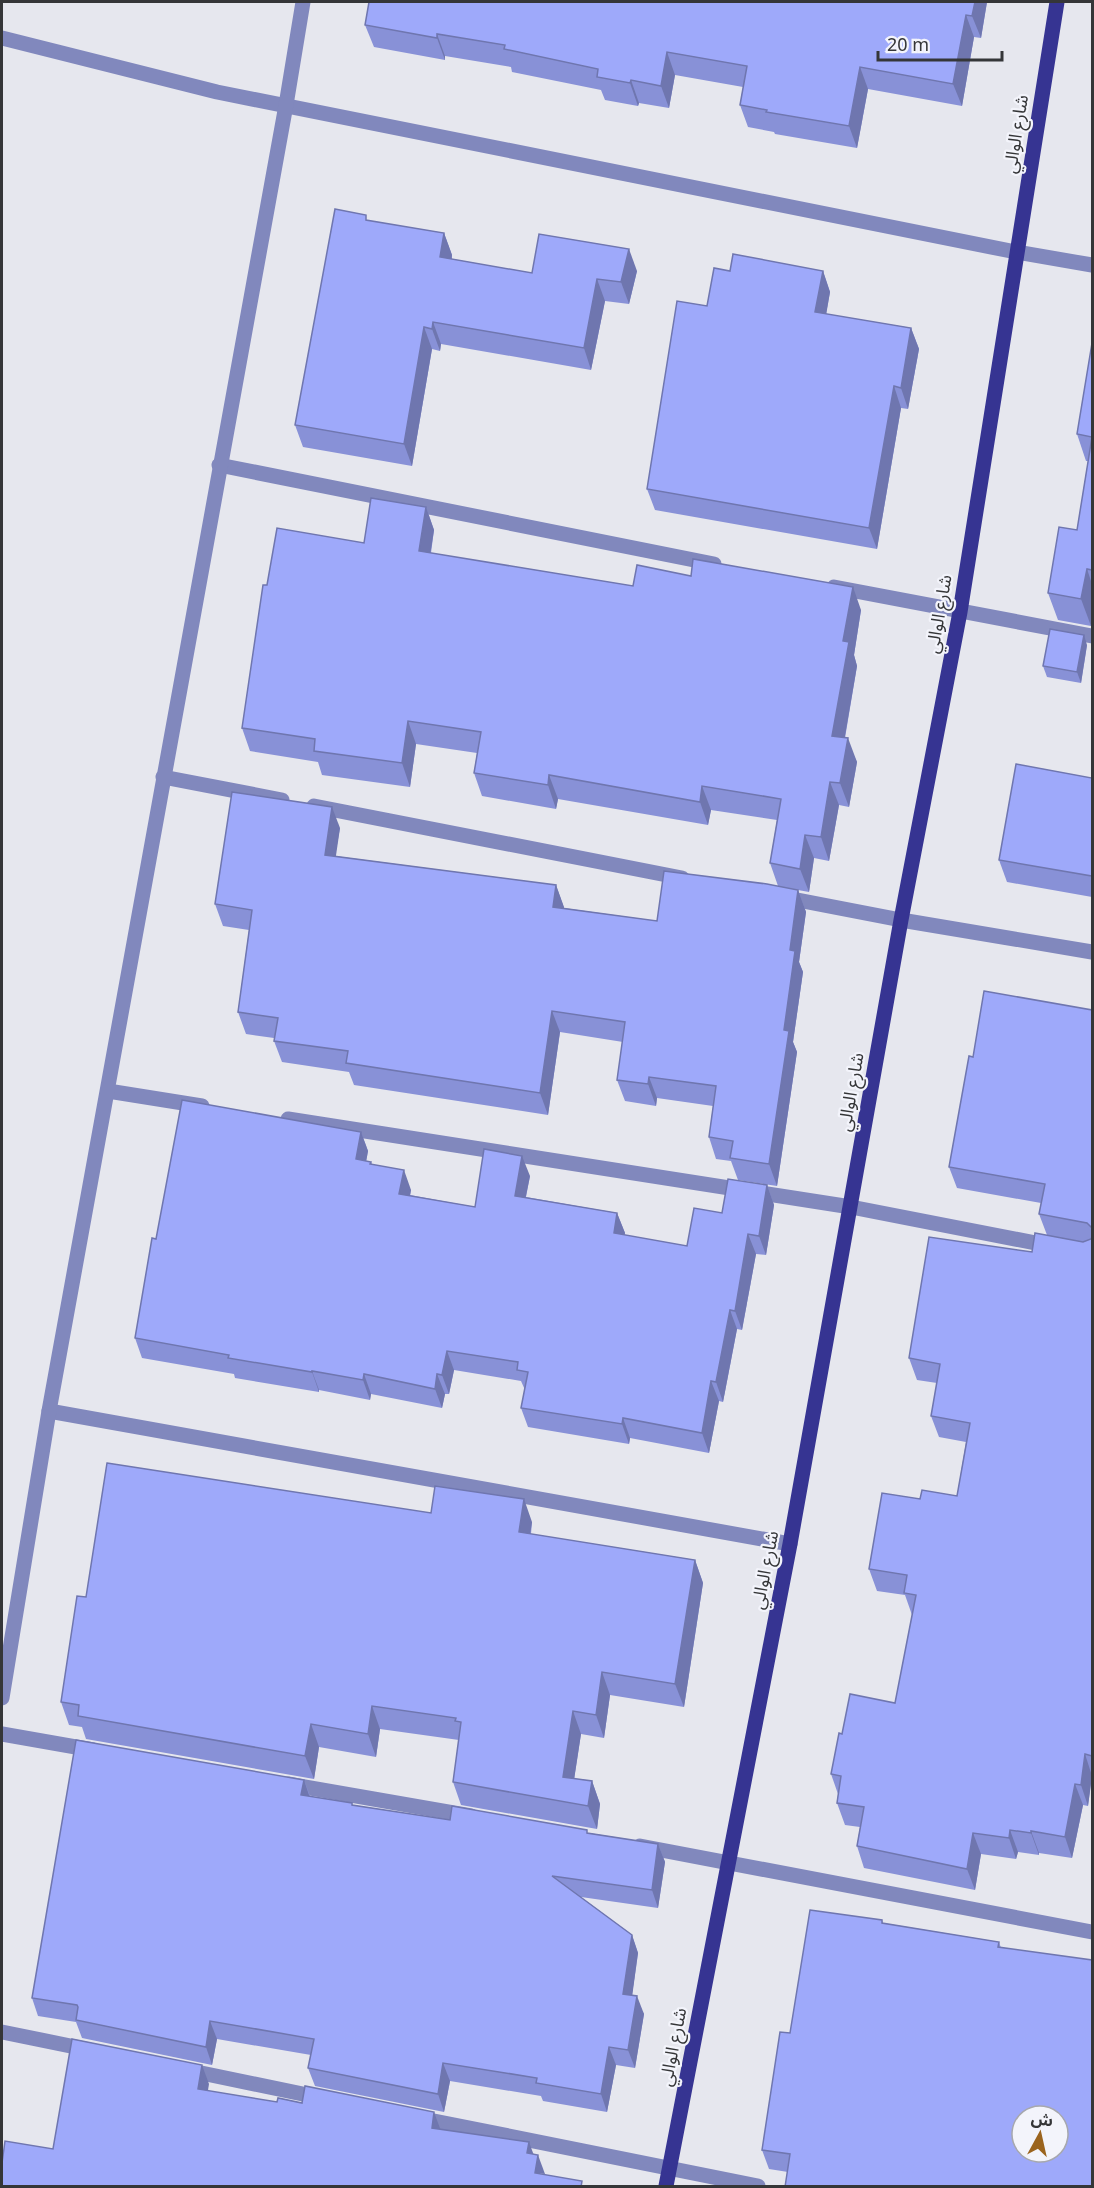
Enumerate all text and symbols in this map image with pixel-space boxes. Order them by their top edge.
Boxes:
scale bar [878,24,1002,62]
text: 20 m [887,26,929,64]
street label: شارع الوالي [991,92,1041,176]
street label: شارع الوالي [913,572,965,656]
street label: شارع الوالي [825,1050,877,1134]
street label: شارع الوالي [739,1527,791,1613]
street label: شارع الوالي [647,2004,699,2090]
text: ش [1029,2102,1055,2139]
north arrow [1010,2104,1070,2164]

